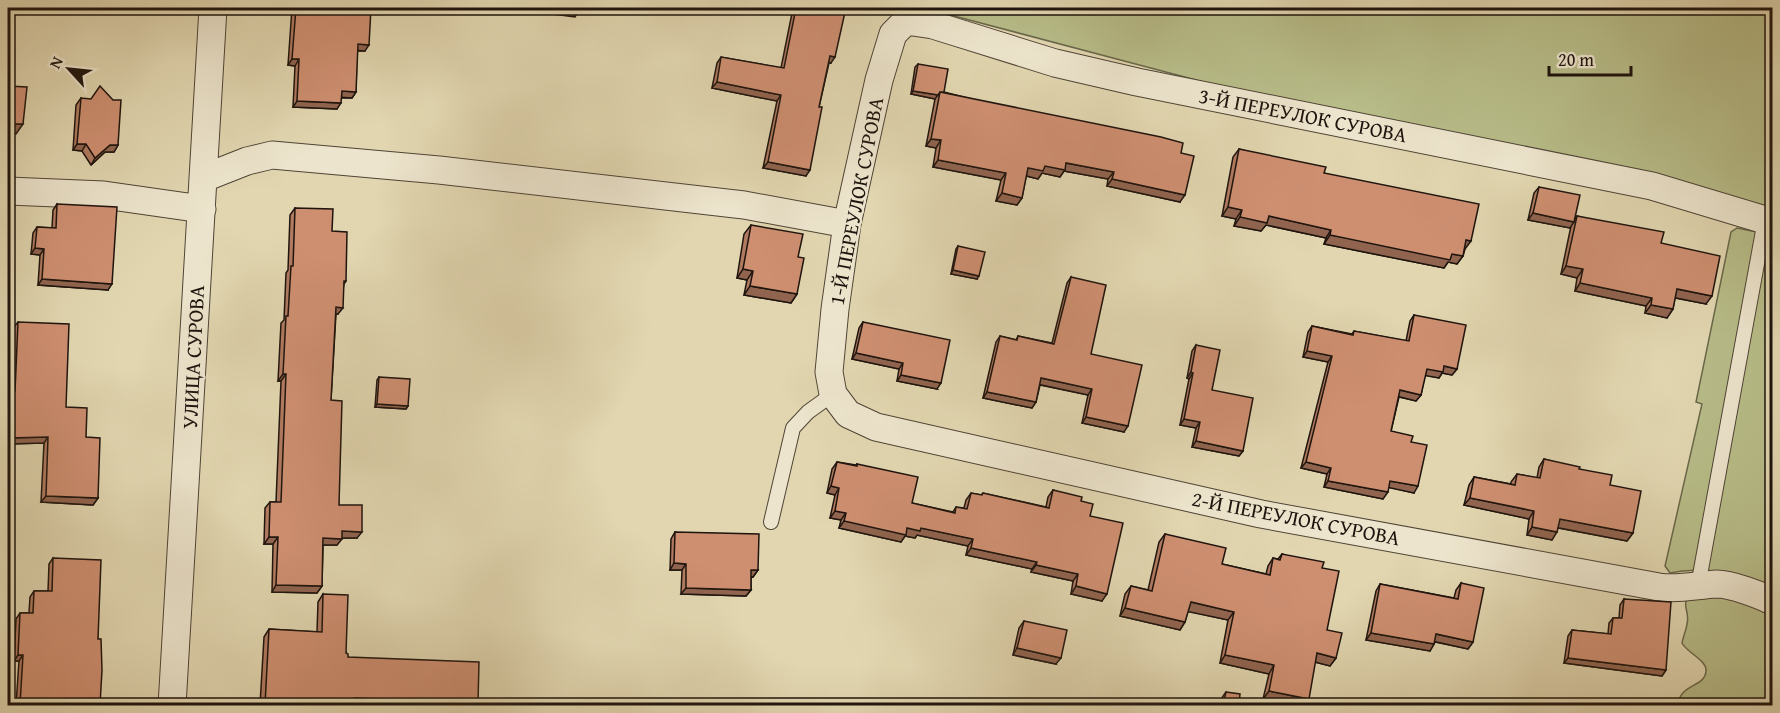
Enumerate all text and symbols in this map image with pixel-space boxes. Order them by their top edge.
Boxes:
north arrow [39,39,99,99]
scale bar [1549,39,1632,77]
text: 20 m [1558,46,1594,73]
text: N [43,52,69,72]
street label: 3-Й ПЕРЕУЛОК СУРОВА [1196,80,1410,150]
street label: 1-Й ПЕРЕУЛОК СУРОВА [821,94,891,308]
street label: УЛИЦА СУРОВА [174,284,212,430]
street label: 2-Й ПЕРЕУЛОК СУРОВА [1189,483,1403,553]

